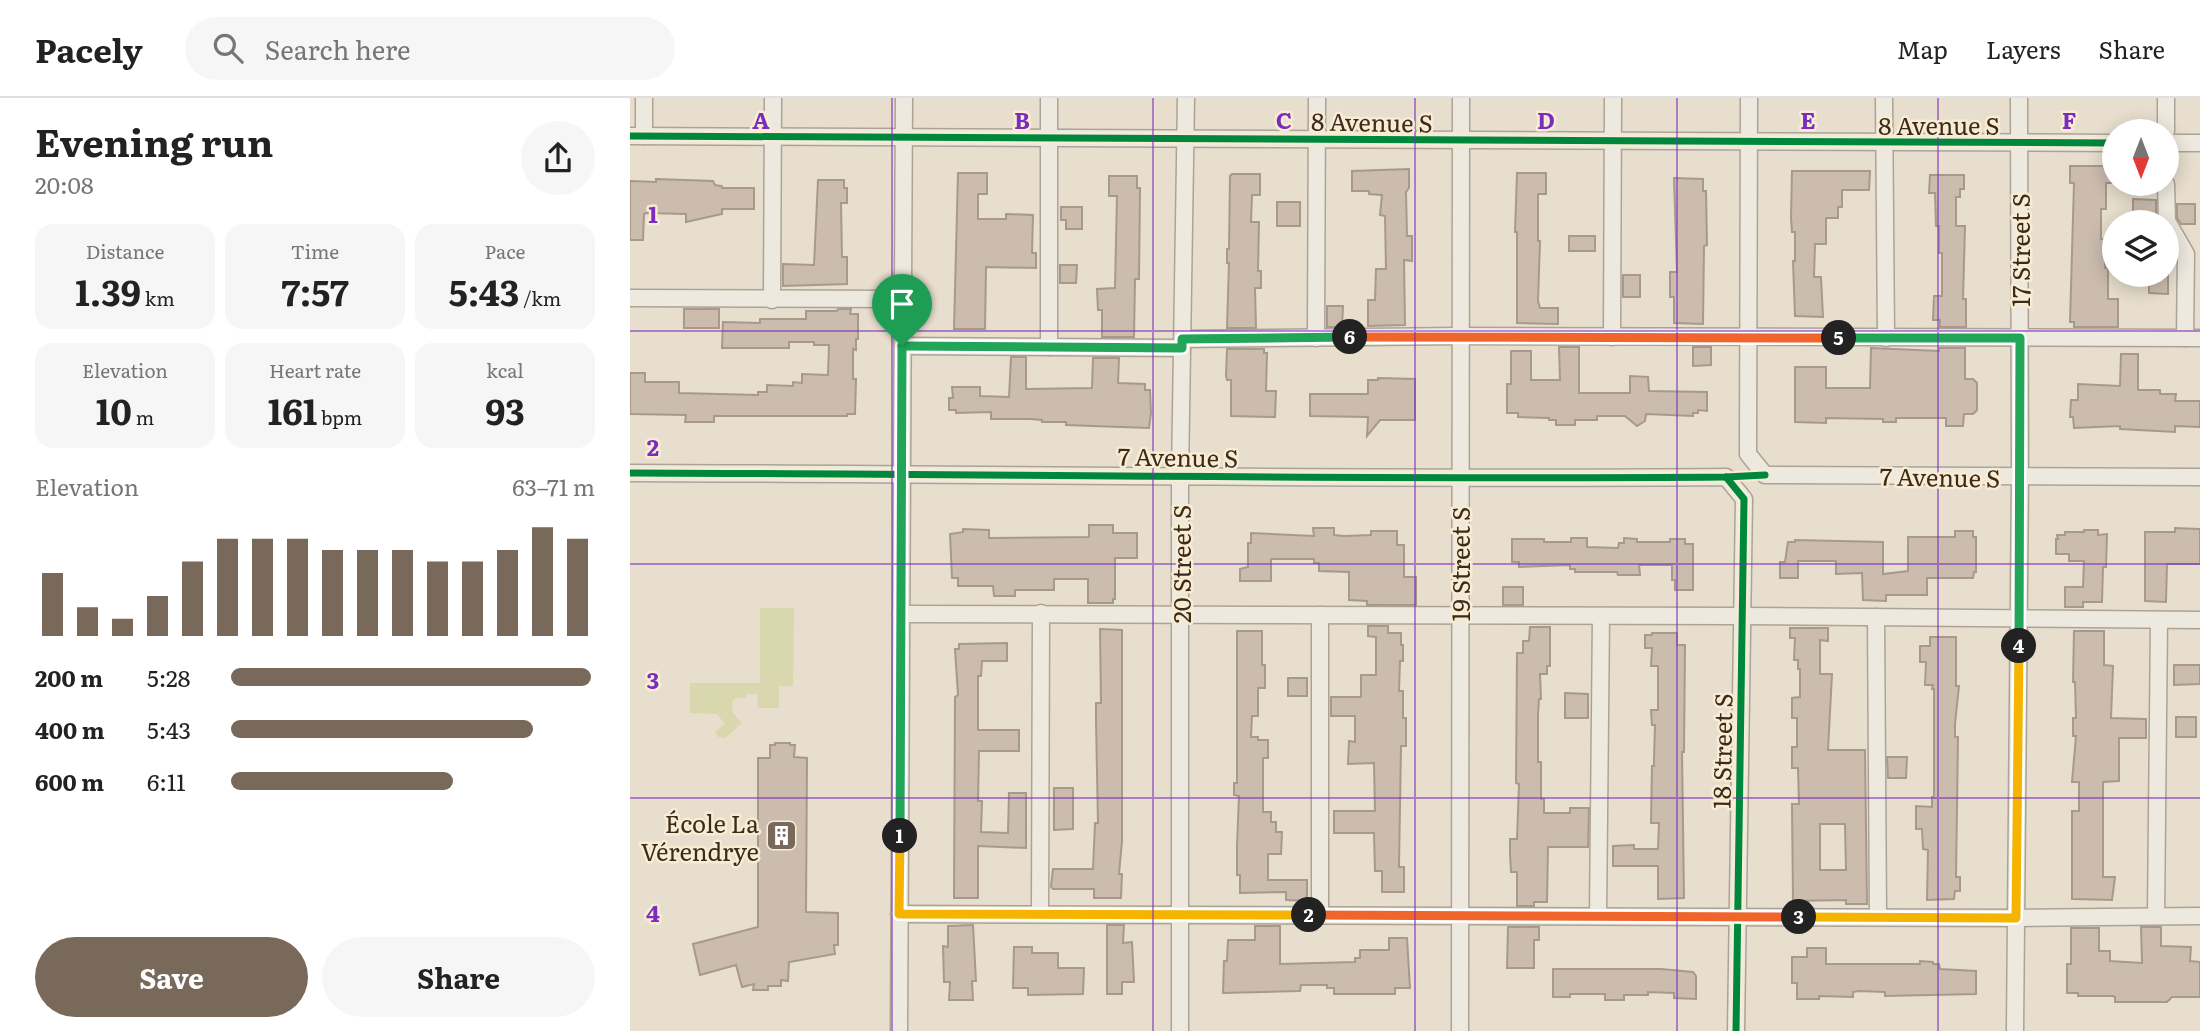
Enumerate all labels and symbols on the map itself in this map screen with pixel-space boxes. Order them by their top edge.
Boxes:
text: A [752,102,770,136]
text: B [1014,102,1030,136]
text: C [1276,102,1292,136]
street label: 8 Avenue S [1311,102,1433,140]
text: D [1537,102,1555,136]
text: E [1800,102,1816,136]
text: F [2062,102,2077,136]
street label: 8 Avenue S [1878,107,2000,142]
north arrow [2102,119,2179,196]
street label: 17 Street S [2002,193,2037,307]
text: 1 [648,196,658,230]
pin [872,274,932,346]
pin: 6 [1332,320,1368,354]
pin: 5 [1822,320,1856,356]
text: 2 [647,429,659,463]
street label: 7 Avenue S [1118,437,1238,475]
street label: 7 Avenue S [1880,457,2000,495]
street label: 20 Street S [1163,505,1198,623]
street label: 19 Street S [1442,507,1477,621]
pin: 4 [2002,628,2036,664]
text: 3 [647,662,659,696]
street label: 18 Street S [1702,693,1740,809]
place label: École La Vérendrye [641,805,759,868]
pin: 1 [882,818,918,854]
building icon: École La Vérendrye [765,819,799,853]
text: 4 [646,895,660,929]
pin: 2 [1292,898,1326,932]
pin: 3 [1782,900,1816,934]

